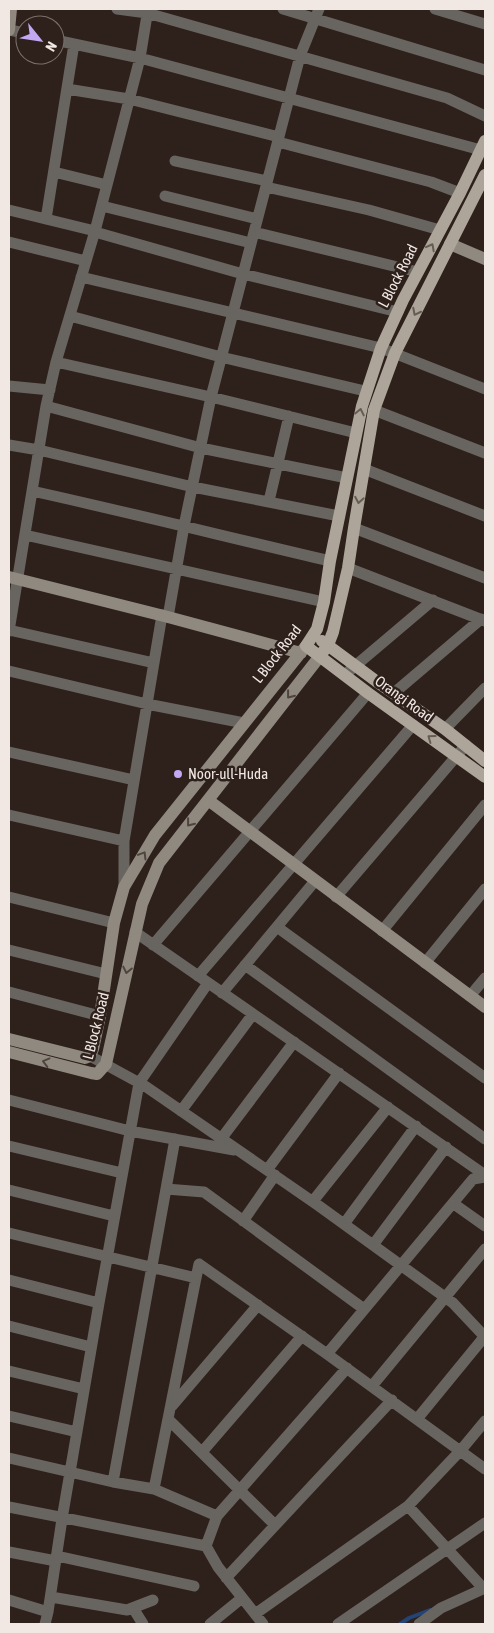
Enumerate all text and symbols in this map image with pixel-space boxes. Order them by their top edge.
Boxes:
north arrow [15,15,65,65]
text: N [42,39,60,54]
street label: L Block Road [374,241,421,310]
one-way arrow [425,244,435,253]
one-way arrow [412,307,422,316]
one-way arrow [355,408,365,417]
one-way arrow [354,496,364,504]
street label: L Block Road [249,621,304,686]
street label: Orangi Road [372,672,437,725]
one-way arrow [287,689,295,698]
one-way arrow [427,735,437,744]
place label: Noor-ull-Huda [188,765,268,782]
marker: Noor-ull-Huda [172,768,184,780]
one-way arrow [187,817,196,827]
one-way arrow [137,852,147,861]
one-way arrow [122,965,132,974]
street label: L Block Road [79,990,112,1061]
one-way arrow [42,1057,51,1068]

